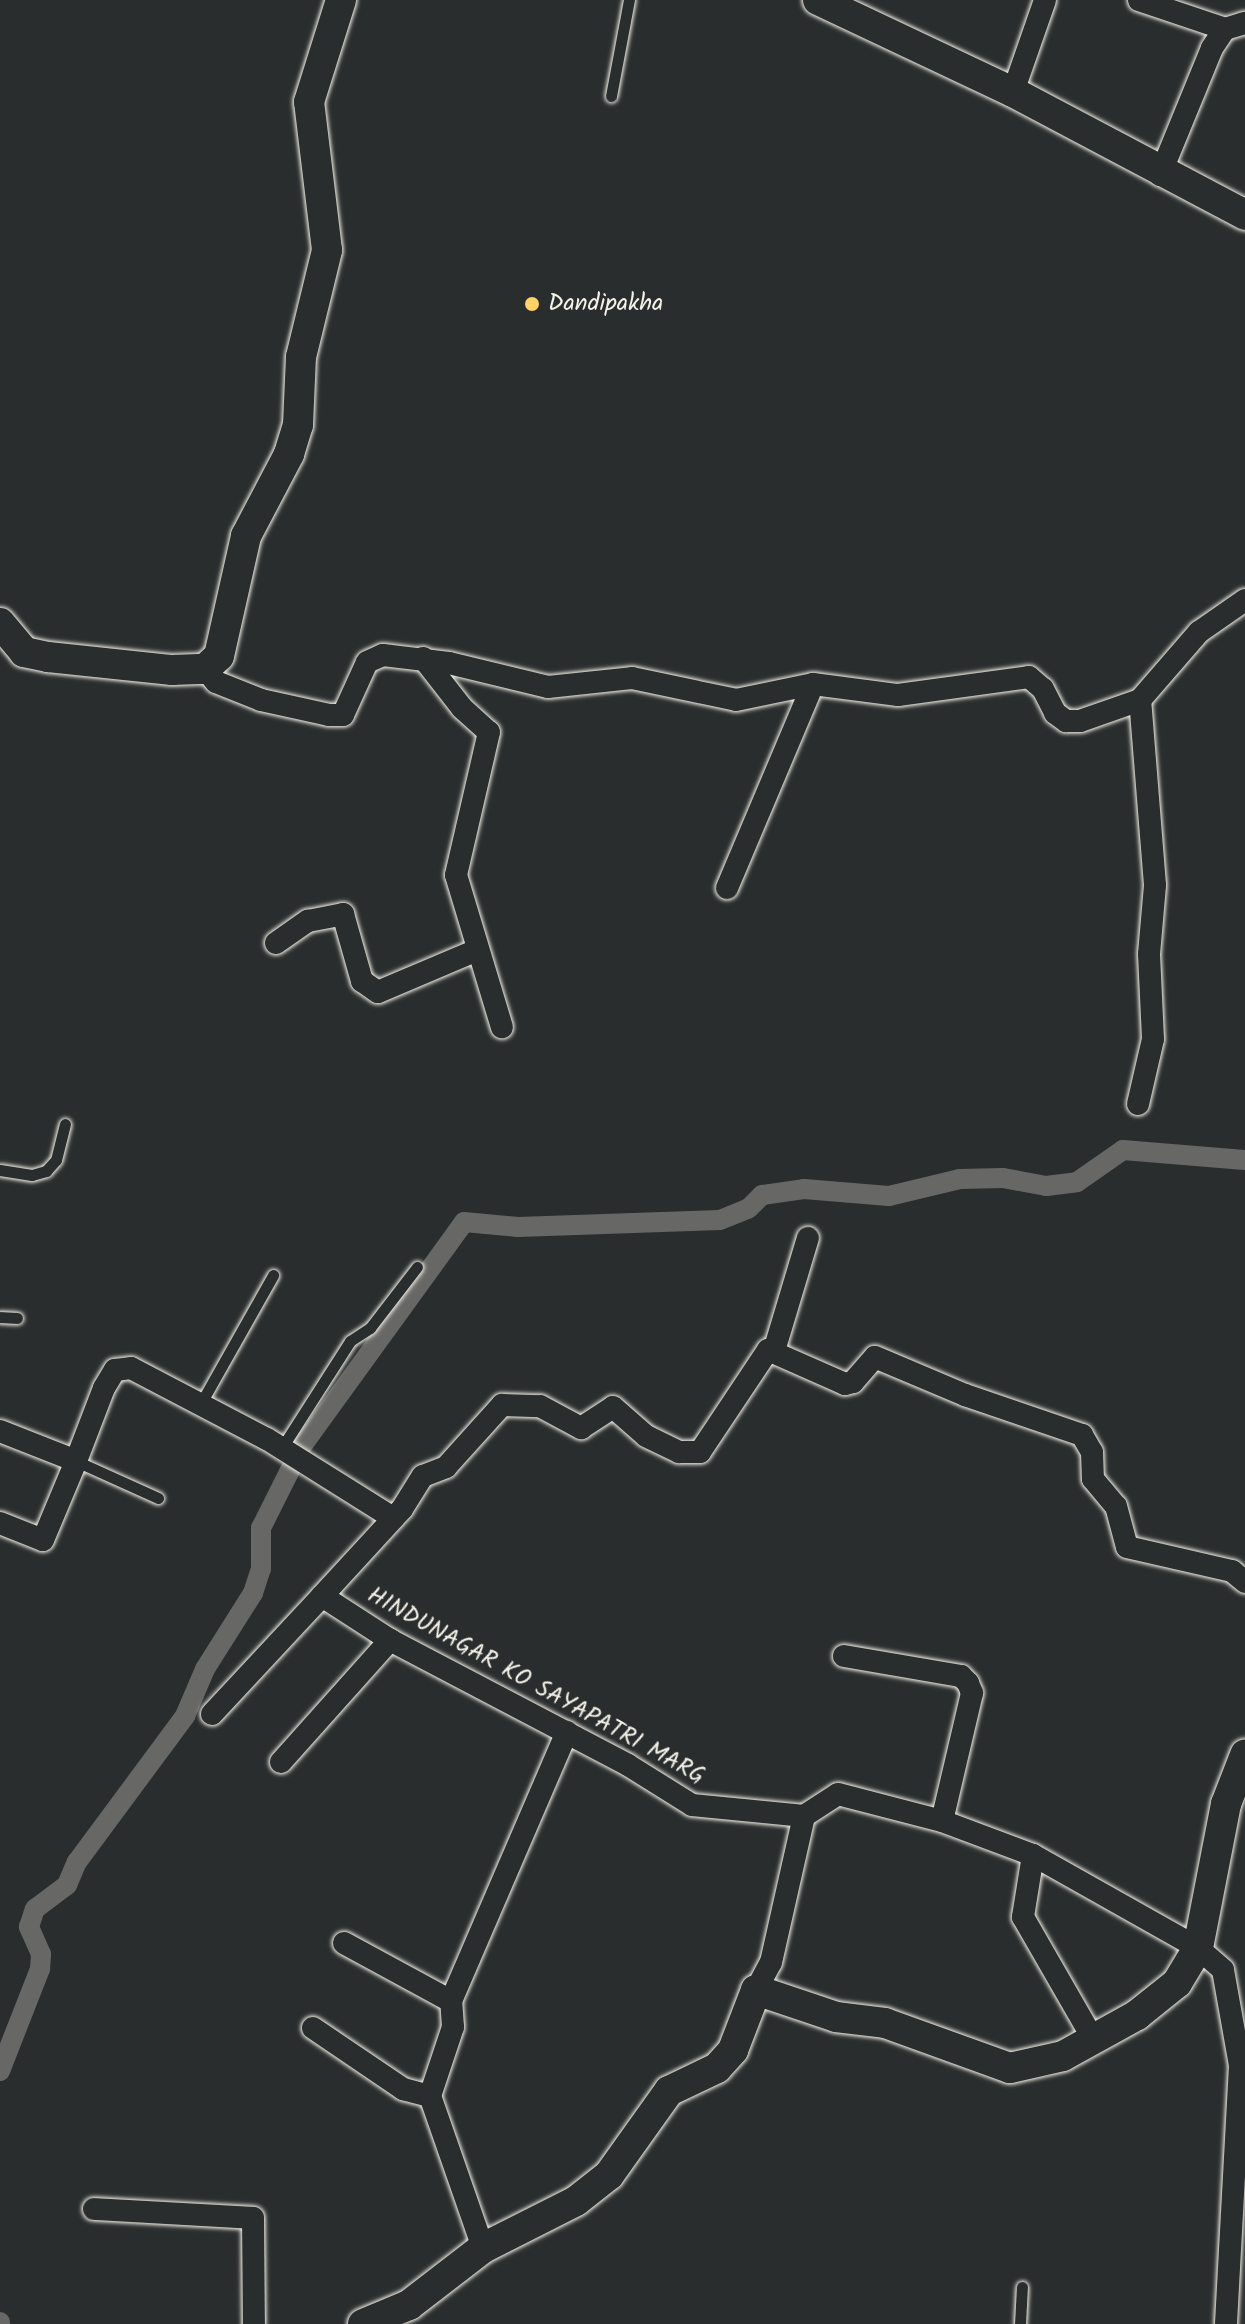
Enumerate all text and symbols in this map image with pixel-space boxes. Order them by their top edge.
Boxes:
place label: Dandipakha [548,290,663,318]
marker: Dandipakha [523,295,541,313]
street label: HINDUNAGAR KO SAYAPATRI MARG [362,1581,710,1791]

